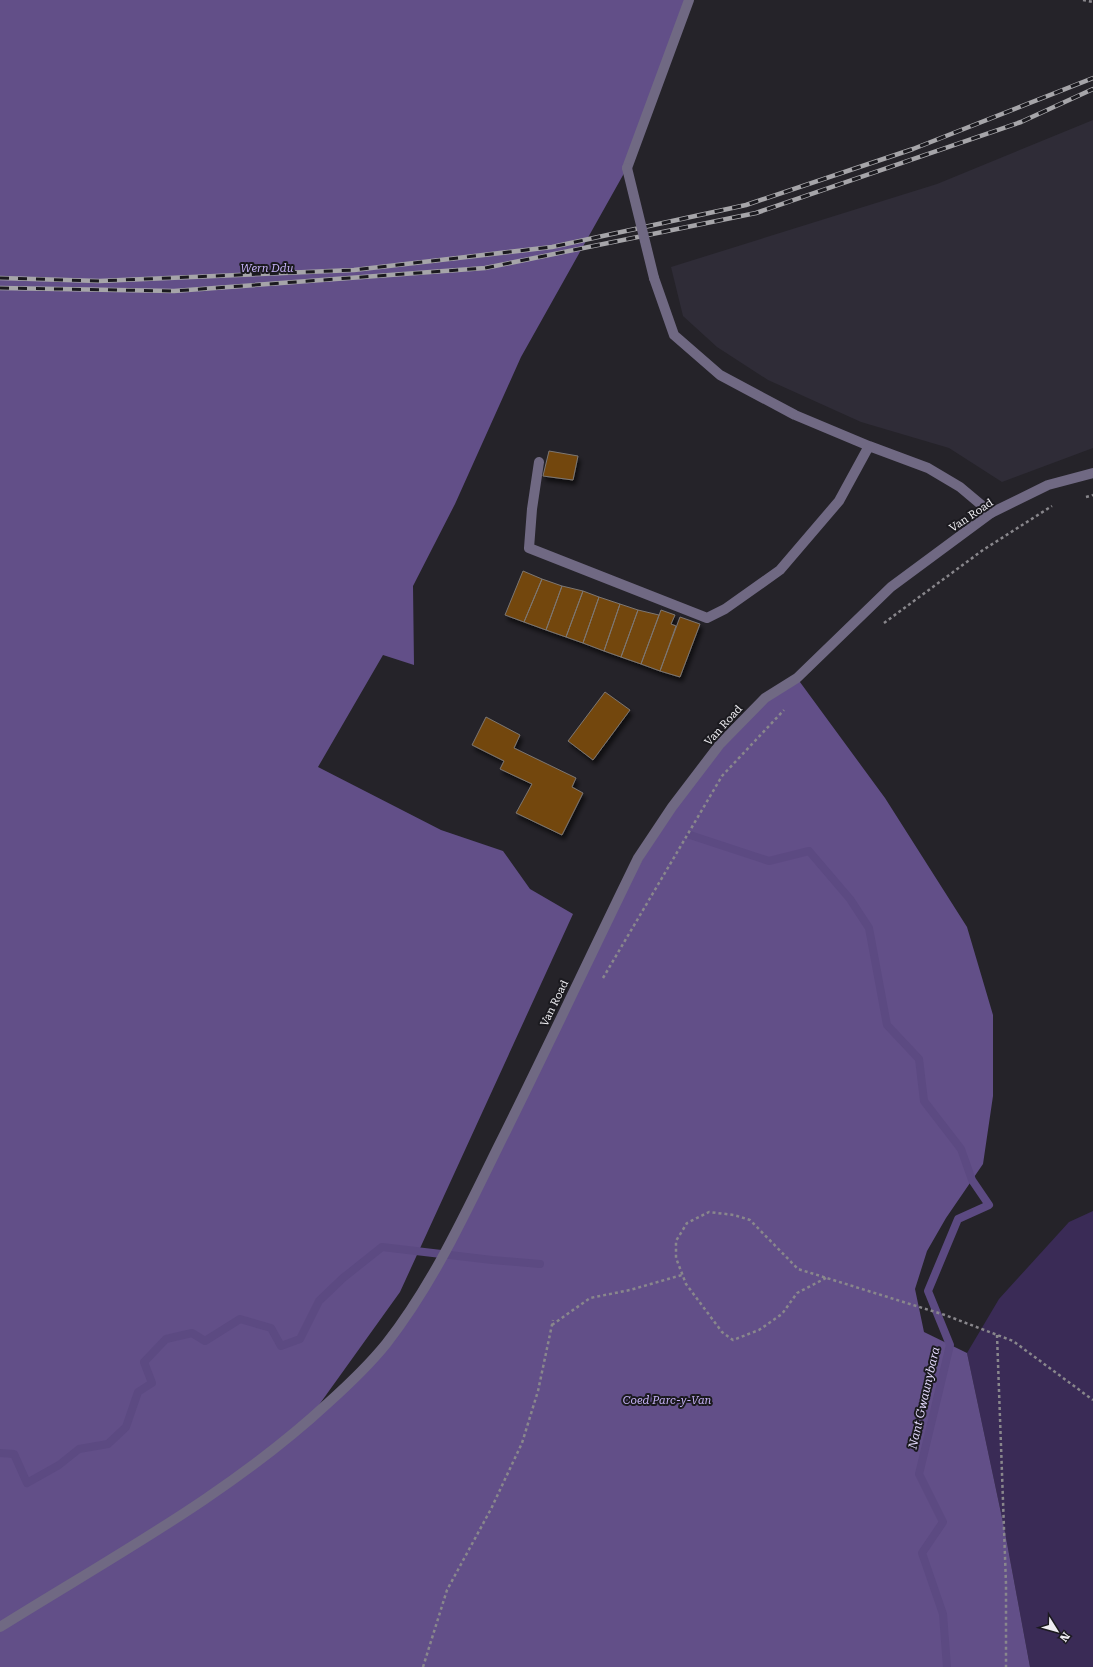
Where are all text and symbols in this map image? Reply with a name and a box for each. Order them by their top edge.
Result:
park label: Wern Ddu [241,262,294,275]
street label: Van Road [947,496,996,535]
street label: Van Road [702,702,745,748]
street label: Van Road [538,978,571,1028]
water label: Nant Gwaunybara [905,1346,943,1451]
park label: Coed Parc-y-Van [623,1394,712,1407]
north arrow [1037,1611,1077,1651]
text: N [1057,1629,1072,1644]

